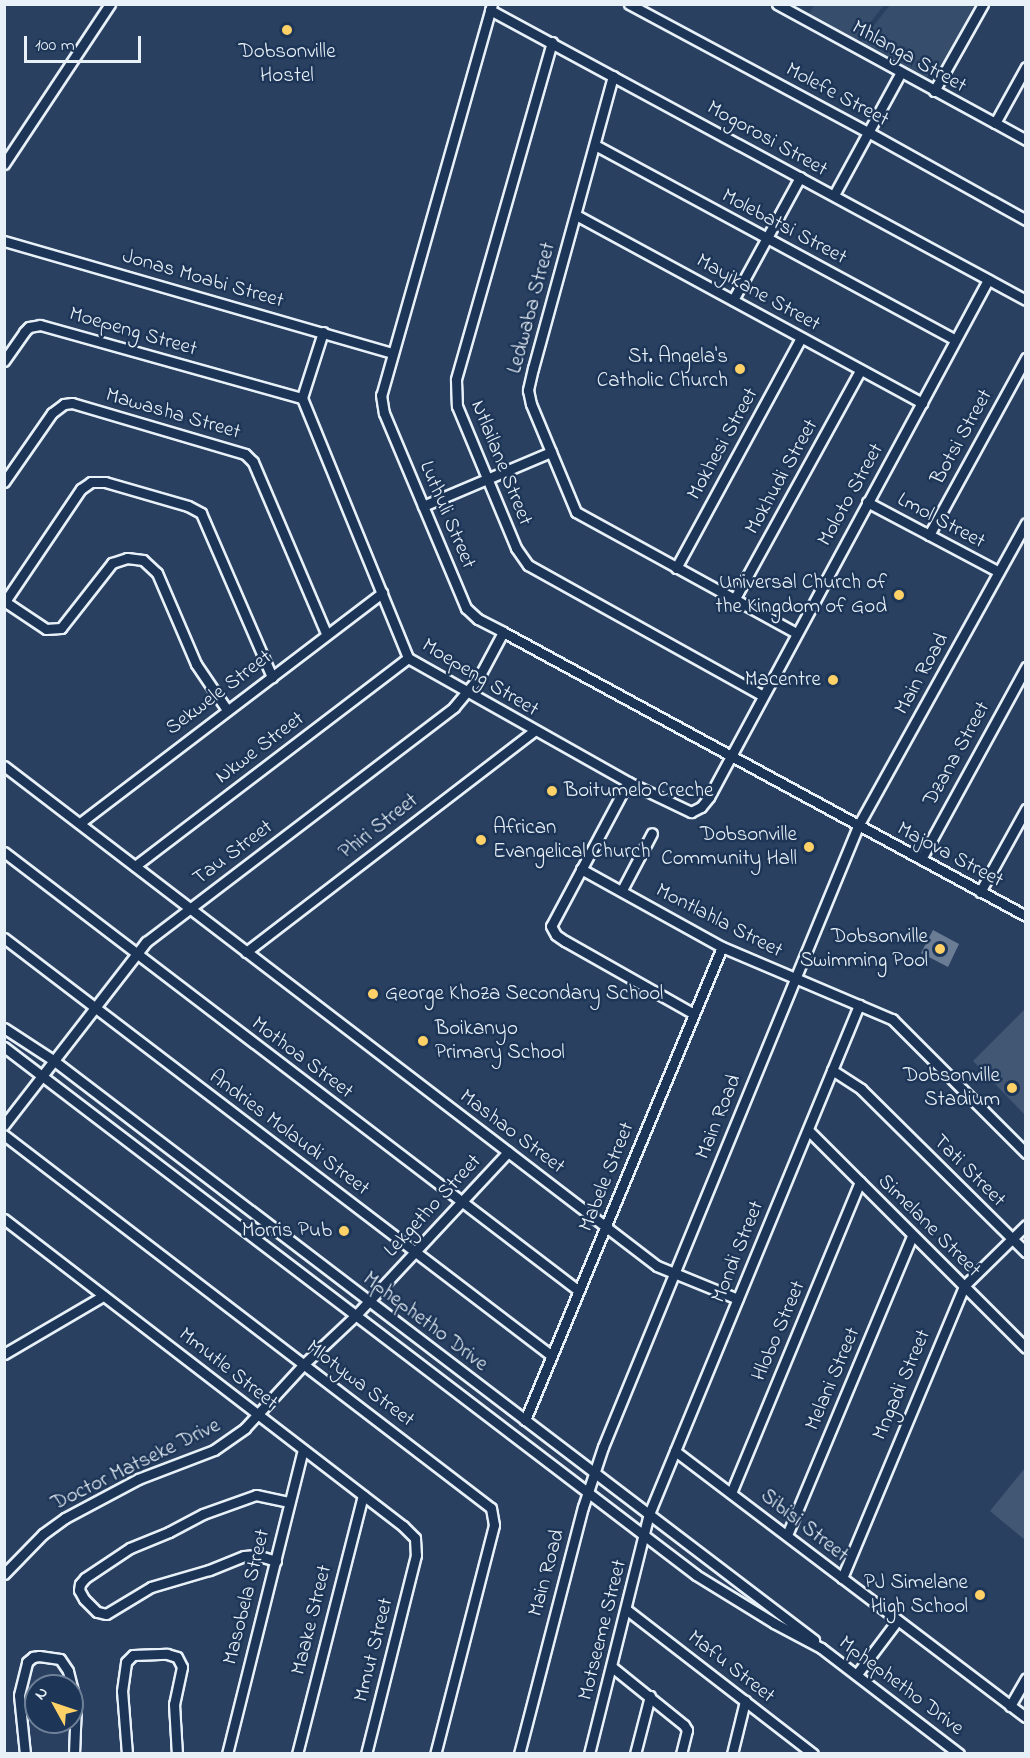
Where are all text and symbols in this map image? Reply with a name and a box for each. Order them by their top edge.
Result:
street label: Mhlanga Street [847,15,971,99]
marker: Dobsonville Hostel [280,23,294,37]
scale bar [27,24,144,62]
text: 100 m [35,33,75,59]
place label: Dobsonville Hostel [238,39,336,89]
street label: Molefe Street [781,57,893,133]
street label: Mogorosi Street [702,95,832,183]
street label: Molebatsi Street [717,183,851,271]
street label: Ledwaba Street [502,240,562,376]
street label: Jonas Moabi Street [119,244,287,314]
street label: Mayikane Street [692,249,824,337]
street label: Moepeng Street [66,302,200,362]
place label: St. Angela's Catholic Church [597,344,728,394]
marker: St. Angela's Catholic Church [733,362,747,376]
street label: Mawasha Street [103,383,243,445]
street label: Mokhesi Street [682,384,764,504]
street label: Botsi Street [926,385,998,489]
street label: Ntlailane Street [464,397,538,529]
street label: Mokhudi Street [740,415,824,539]
street label: Moloto Street [812,439,890,551]
street label: Luthuli Street [413,458,481,572]
street label: Lmol Street [893,487,989,555]
place label: Universal Church of the Kingdom of God [715,570,887,620]
marker: Universal Church of the Kingdom of God [892,588,906,602]
street label: Main Road [889,629,955,719]
street label: Moepeng Street [417,633,543,723]
street label: Sekwele Street [161,645,277,741]
place label: Macentre [745,667,821,693]
marker: Macentre [826,673,840,687]
street label: Dzana Street [918,697,996,811]
street label: Nkwe Street [211,706,309,790]
place label: Boitumelo Creche [564,778,713,804]
marker: Boitumelo Creche [545,784,559,798]
street label: Phiri Street [335,788,423,866]
street label: Tau Street [188,815,278,891]
place label: African Evangelical Church [493,815,650,865]
street label: Majova Street [893,816,1007,894]
place label: Dobsonville Community Hall [661,822,797,872]
marker: African Evangelical Church [474,833,488,847]
marker: Dobsonville Community Hall [802,840,816,854]
street label: Montlahla Street [651,878,787,964]
place label: Dobsonville Swimming Pool [800,924,928,974]
marker: Dobsonville Swimming Pool [933,942,947,956]
place label: George Khoza Secondary School [385,981,663,1007]
marker: George Khoza Secondary School [366,987,380,1001]
street label: Mothoa Street [246,1011,358,1105]
place label: Boikanyo Primary School [435,1016,565,1066]
marker: Boikanyo Primary School [416,1034,430,1048]
place label: Dobsonville Stadium [903,1063,1000,1113]
street label: Andries Molaudi Street [204,1064,374,1202]
street label: Main Road [691,1071,747,1163]
marker: Dobsonville Stadium [1005,1081,1019,1095]
street label: Mashao Street [454,1084,570,1180]
street label: Mabele Street [574,1119,640,1235]
street label: Tati Street [927,1129,1011,1213]
street label: Lekgetho Street [379,1149,487,1263]
street label: Simelane Street [872,1169,986,1283]
street label: Mondi Street [706,1197,770,1307]
place label: Morris Pub [242,1218,332,1244]
marker: Morris Pub [337,1224,351,1238]
street label: Mphephetho Drive [357,1267,493,1377]
street label: Hlobo Street [747,1277,811,1385]
street label: Mmutle Street [173,1322,283,1416]
street label: Melani Street [800,1324,866,1434]
street label: Mngadi Street [867,1326,937,1444]
street label: Mlotywa Street [301,1335,419,1433]
street label: Doctor Matseke Drive [48,1413,224,1517]
street label: Sibisi Street [755,1484,853,1568]
street label: Masobela Street [218,1527,276,1667]
street label: Main Road [523,1527,571,1619]
street label: Motseeme Street [573,1557,633,1703]
street label: Maake Street [286,1563,338,1677]
place label: PJ Simelane High School [864,1570,968,1620]
marker: PJ Simelane High School [973,1588,987,1602]
street label: Mmut Street [349,1595,399,1705]
street label: Mafu Street [682,1625,780,1709]
street label: Mphephetho Drive [833,1631,969,1741]
north arrow [24,1674,84,1734]
text: N [29,1682,54,1706]

